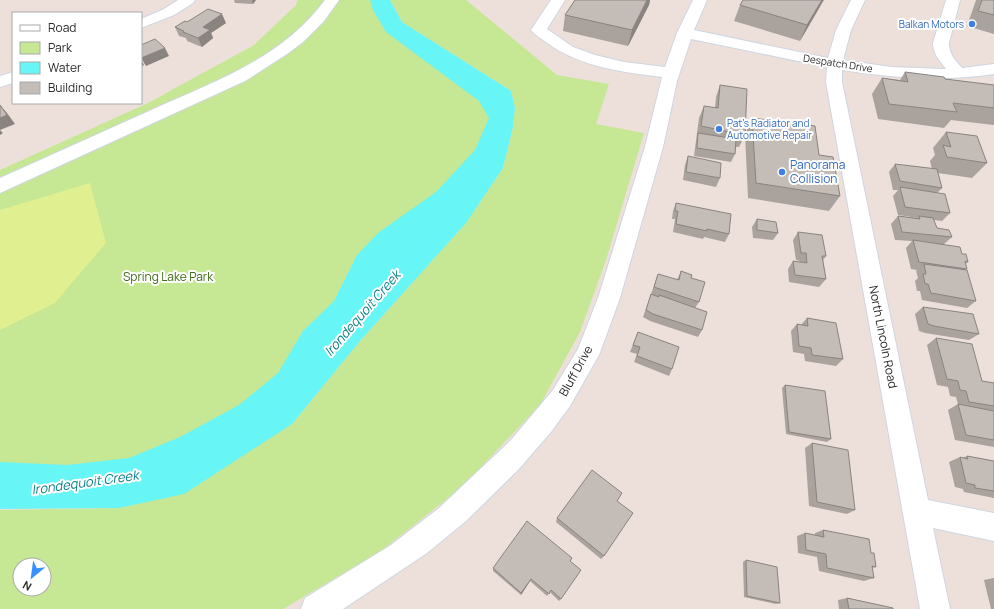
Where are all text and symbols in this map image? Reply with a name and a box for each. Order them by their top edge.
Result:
legend [12,12,142,104]
place label: Balkan Motors [899,17,964,31]
text: Road [48,19,76,36]
marker: Balkan Motors [967,19,977,29]
text: Park [48,39,73,56]
street label: Despatch Drive [802,51,874,75]
text: Water [48,59,82,76]
text: Building [48,79,92,96]
place label: Pat's Radiator and Automotive Repair [727,116,812,142]
marker: Pat's Radiator and Automotive Repair [714,124,724,134]
place label: Panorama Collision [790,156,845,187]
marker: Panorama Collision [777,167,787,177]
water label: Irondequoit Creek [320,265,406,360]
park label: Spring Lake Park [123,268,214,285]
street label: North Lincoln Road [865,284,902,390]
street label: Bluff Drive [555,342,596,399]
water label: Irondequoit Creek [30,465,142,498]
north arrow [12,557,52,597]
text: N [20,578,34,595]

